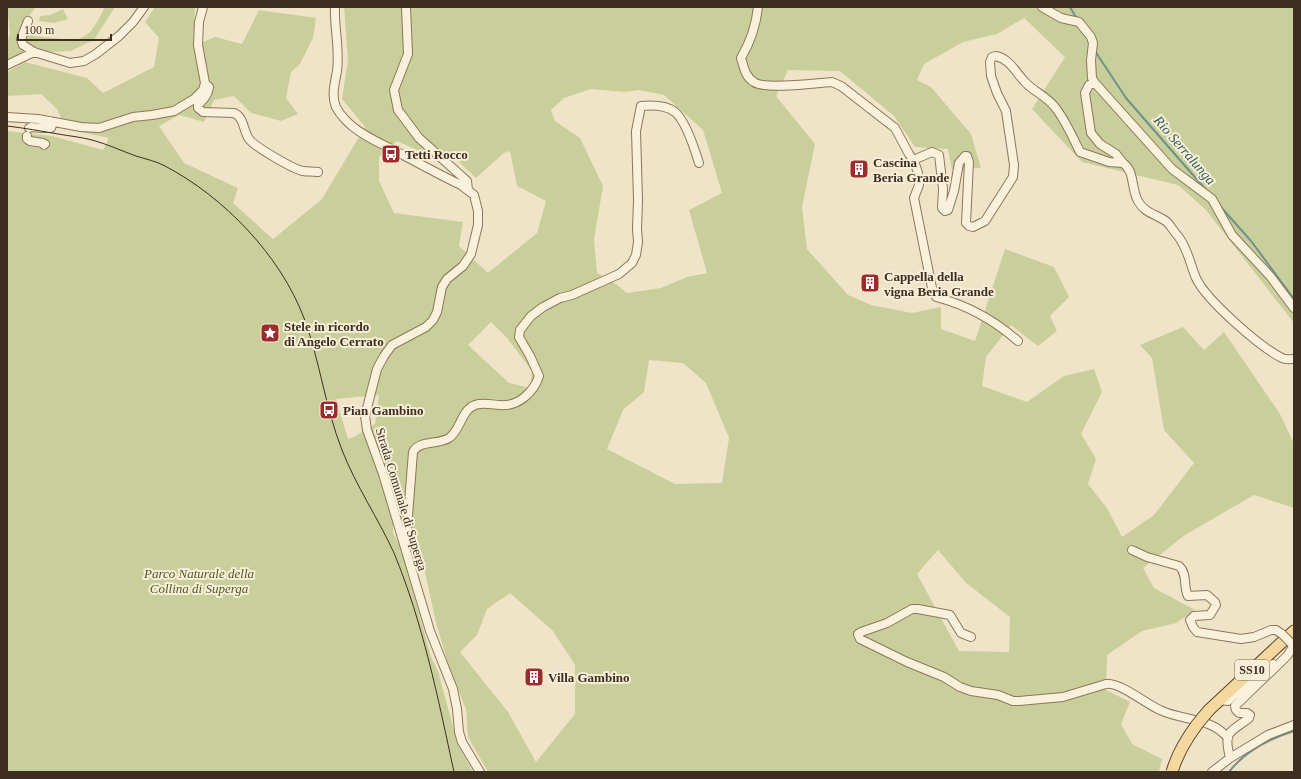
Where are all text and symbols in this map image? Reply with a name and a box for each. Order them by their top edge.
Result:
scale bar [18,16,111,42]
text: 100 m [24,23,55,37]
water label: Rio Serralunga [1150,112,1218,188]
bus stop icon: Tetti Rocco [380,143,402,165]
place label: Tetti Rocco [405,147,468,162]
place label: Cascina Beria Grande [873,155,949,185]
building icon: Cascina Beria Grande [848,158,870,180]
place label: Cappella della vigna Beria Grande [884,269,994,299]
building icon: Cappella della vigna Beria Grande [859,272,881,294]
place label: Stele in ricordo di Angelo Cerrato [284,319,384,349]
place icon: Stele in ricordo di Angelo Cerrato [259,322,281,344]
bus stop icon: Pian Gambino [318,399,340,421]
place label: Pian Gambino [343,403,424,418]
street label: Strada Comunale di Superga [373,426,431,573]
park label: Parco Naturale della Collina di Superga [143,566,254,596]
road number: SS10 [1235,660,1269,680]
building icon: Villa Gambino [523,666,545,688]
place label: Villa Gambino [548,670,630,685]

